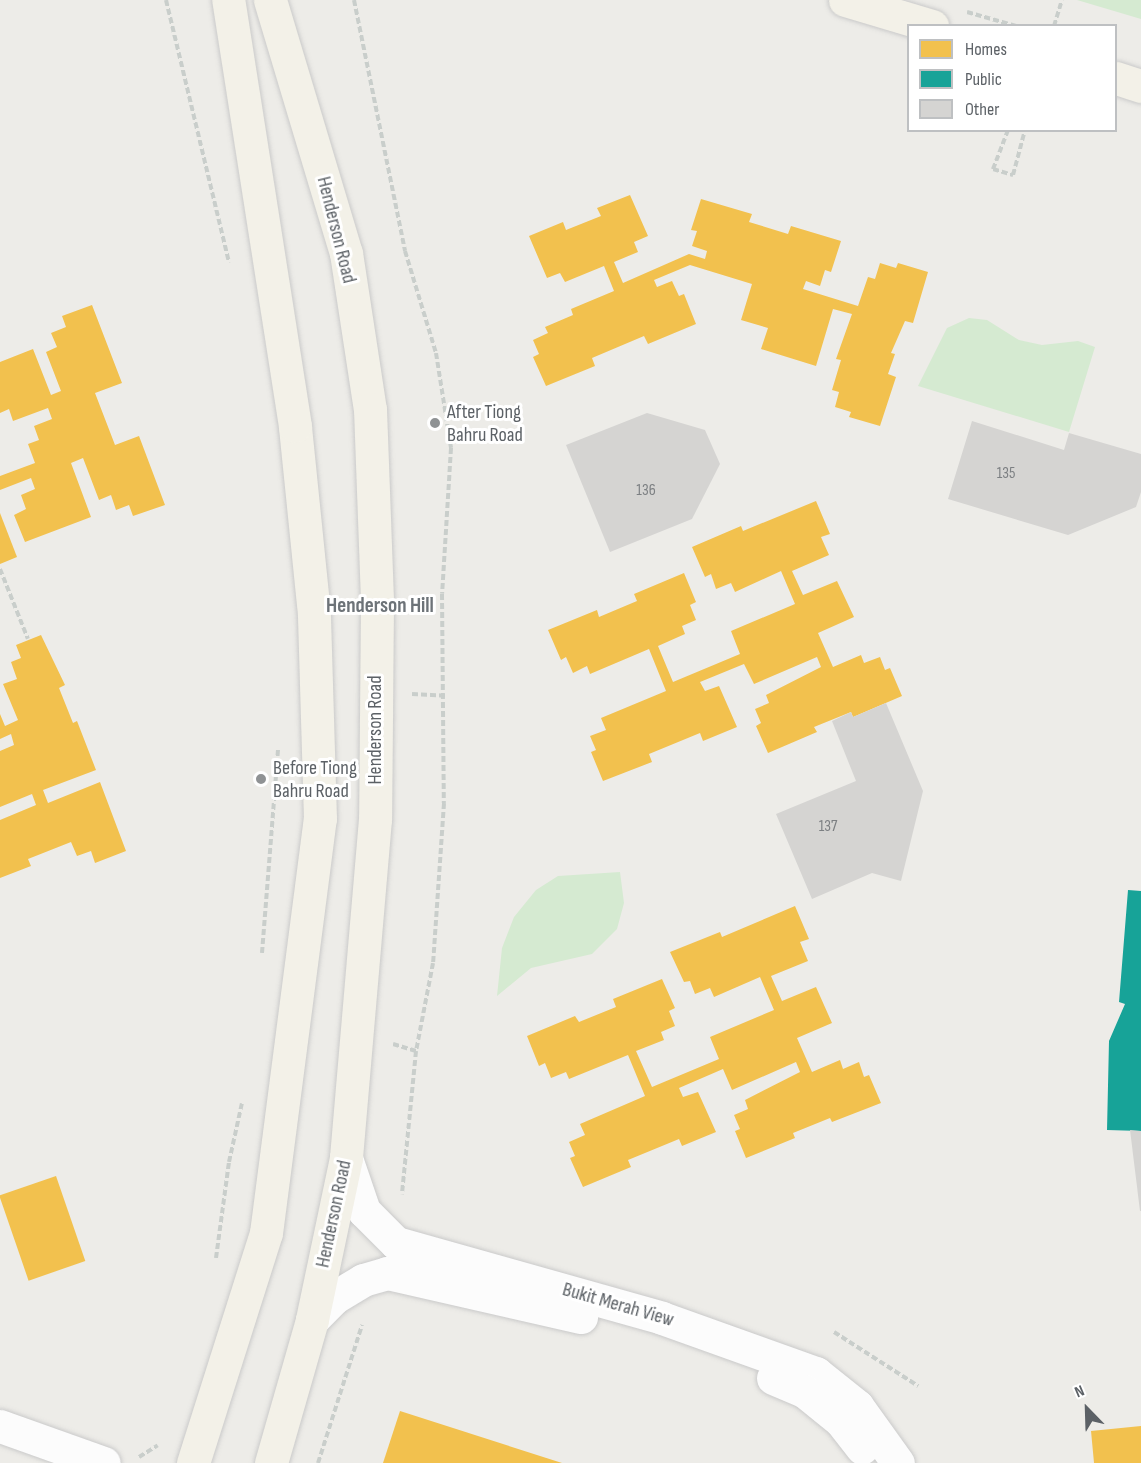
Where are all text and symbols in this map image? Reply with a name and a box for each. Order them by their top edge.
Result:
legend [907,24,1117,132]
text: Homes [965,39,1007,60]
text: Public [965,69,1002,90]
text: Other [965,99,999,120]
street label: Henderson Road [311,174,361,286]
place label: After Tiong Bahru Road [447,400,523,447]
marker: After Tiong Bahru Road [428,416,442,430]
house number: 135 [997,464,1015,484]
house number: 136 [636,481,656,501]
district label: Henderson Hill [326,593,434,619]
street label: Henderson Road [363,675,387,785]
place label: Before Tiong Bahru Road [273,756,357,803]
marker: Before Tiong Bahru Road [254,772,268,786]
house number: 137 [819,817,837,837]
street label: Henderson Road [311,1158,357,1270]
street label: Bukit Merah View [560,1278,676,1332]
north arrow [1057,1379,1117,1439]
text: N [1072,1382,1087,1402]

